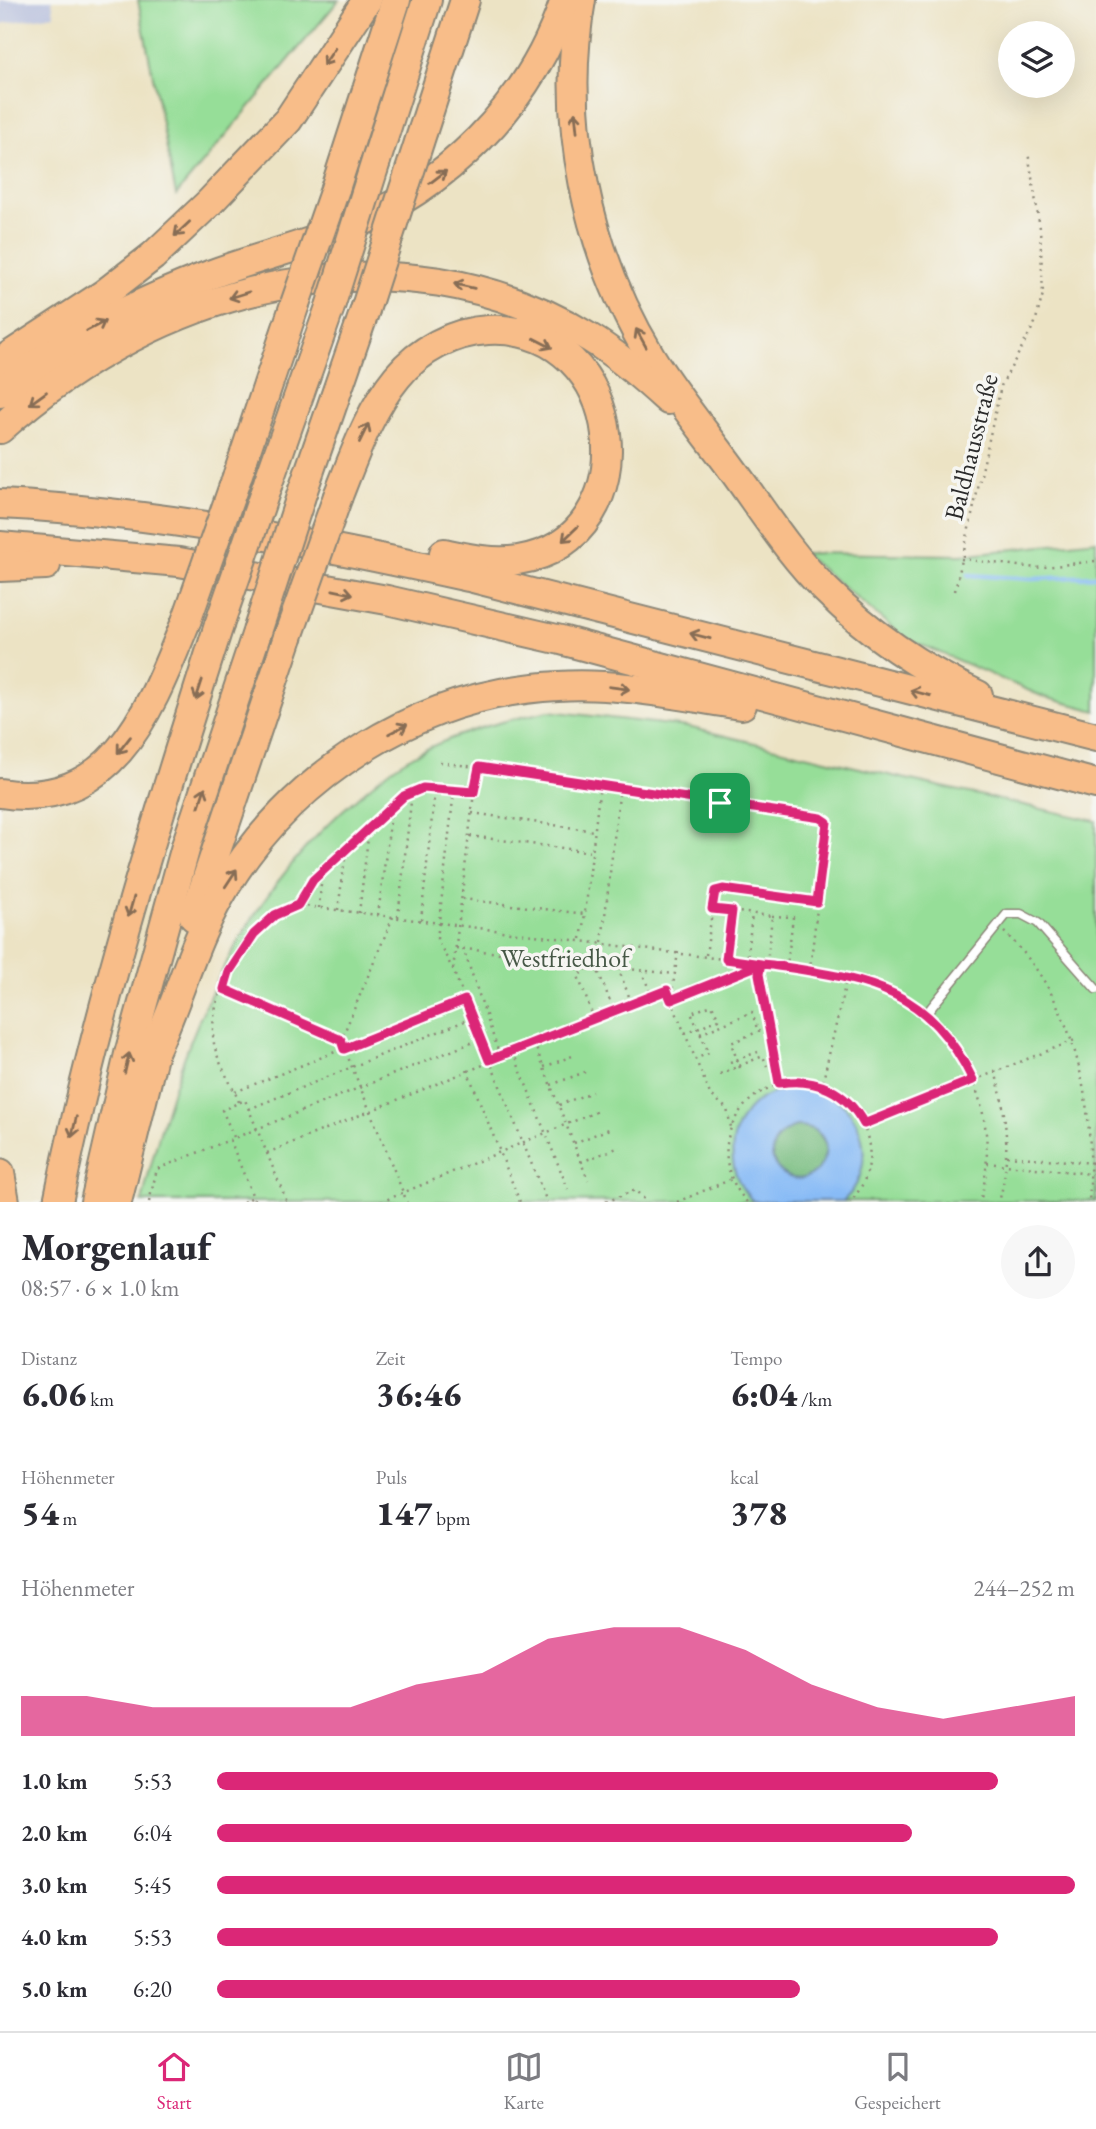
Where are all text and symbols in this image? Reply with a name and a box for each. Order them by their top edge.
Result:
map controls [998,21,1075,98]
button: layers [998,21,1075,98]
one-way arrow [322,47,336,66]
one-way arrow [569,111,582,134]
one-way arrow [428,169,447,184]
one-way arrow [174,221,191,238]
one-way arrow [453,279,476,293]
one-way arrow [228,289,250,302]
one-way arrow [86,319,106,333]
one-way arrow [634,328,647,349]
one-way arrow [532,336,553,350]
street label: Baldhausstraße [936,370,1006,524]
one-way arrow [29,391,48,405]
one-way arrow [358,423,372,444]
one-way arrow [562,525,579,542]
one-way arrow [331,585,354,599]
one-way arrow [690,629,712,642]
one-way arrow [191,679,204,701]
one-way arrow [607,681,630,694]
one-way arrow [910,686,932,699]
one-way arrow [387,721,408,735]
one-way arrow [116,736,131,754]
pin [690,773,750,833]
icon: arrive [701,784,739,822]
one-way arrow [197,787,209,809]
one-way arrow [224,869,239,888]
one-way arrow [124,896,137,918]
park label: Westfriedhof [501,941,632,975]
one-way arrow [120,1052,134,1075]
one-way arrow [67,1116,80,1138]
text: Morgenlauf [21,1222,211,1271]
button: share [1001,1225,1075,1299]
text: 08:57 · 6 × 1.0 km [21,1273,179,1303]
text: Distanz [21,1346,77,1371]
text: Zeit [376,1346,405,1371]
text: Tempo [730,1346,783,1371]
text: 6.06 [21,1371,87,1416]
text: 36:46 [376,1371,461,1416]
text: 6:04 [730,1371,797,1416]
text: km [87,1387,114,1412]
text: /km [797,1387,832,1412]
text: Höhenmeter [21,1465,115,1490]
text: Puls [376,1465,407,1490]
text: kcal [730,1465,759,1490]
text: 54 [21,1490,59,1535]
text: 147 [376,1490,432,1535]
text: 378 [730,1490,787,1535]
text: m [59,1506,77,1531]
text: bpm [432,1506,471,1531]
text: Höhenmeter [21,1573,134,1603]
text: 244–252 m [974,1573,1075,1603]
text: 1.0 km [21,1766,88,1796]
text: 5:53 [133,1766,172,1796]
text: 2.0 km [21,1818,88,1848]
text: 6:04 [133,1818,172,1848]
text: 3.0 km [21,1870,88,1900]
text: 5:45 [133,1870,172,1900]
text: 4.0 km [21,1922,88,1952]
text: 5:53 [133,1922,172,1952]
text: 5.0 km [21,1974,88,2004]
text: 6:20 [133,1974,172,2004]
tab: Start [155,2048,193,2115]
tab: Karte [504,2048,544,2115]
tab: Gespeichert [854,2048,941,2115]

